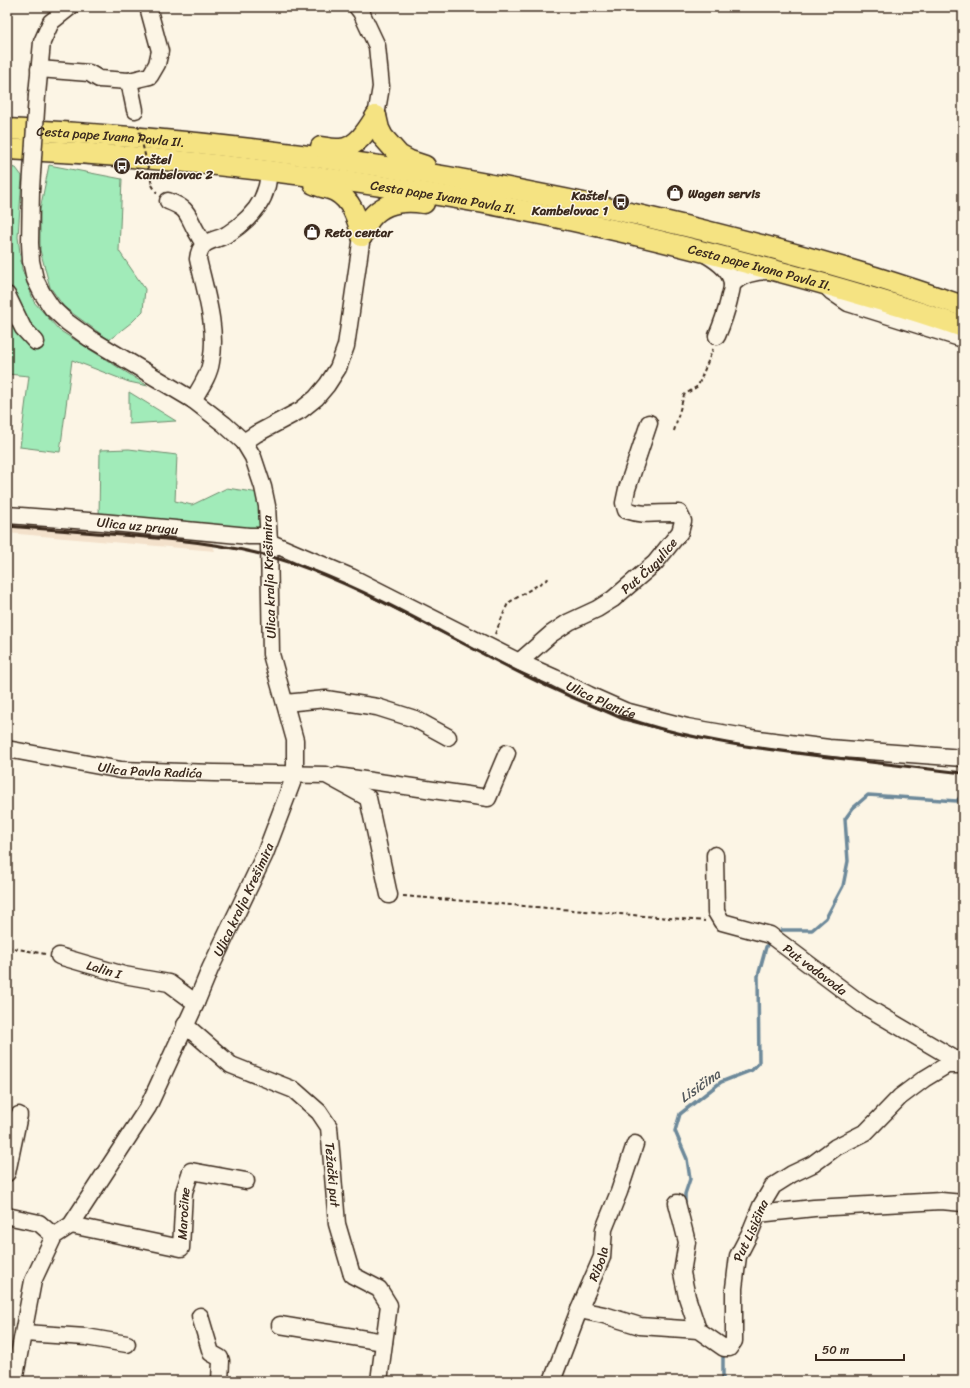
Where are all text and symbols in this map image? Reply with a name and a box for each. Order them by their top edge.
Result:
street label: Cesta pape Ivana Pavla II. [36,119,186,153]
place label: Kaštel Kambelovac 2 [134,148,214,186]
bus stop icon: Kaštel Kambelovac 2 [112,156,132,176]
street label: Cesta pape Ivana Pavla II. [369,173,520,221]
place label: Wagen servis [688,182,761,205]
shop icon: Wagen servis [665,183,685,203]
place label: Kaštel Kambelovac 1 [531,184,609,222]
bus stop icon: Kaštel Kambelovac 1 [611,192,631,212]
place label: Reto centar [324,221,394,244]
shop icon: Reto centar [302,222,322,242]
street label: Cesta pape Ivana Pavla II. [686,237,835,297]
street label: Ulica uz prugu [96,510,179,541]
street label: Ulica kralja Krešimira [255,514,283,639]
street label: Put Čugulice [615,532,683,600]
street label: Ulica Planiće [562,674,639,725]
street label: Ulica Pavla Radića [96,755,203,784]
street label: Ulica kralja Krešimira [206,839,280,960]
street label: Put vodovoda [778,937,853,1001]
street label: Lalin I [84,953,125,985]
water label: Lisičina [674,1062,727,1109]
street label: Težački put [319,1141,347,1209]
street label: Maročine [170,1183,197,1240]
street label: Put Lisičina [726,1194,774,1263]
street label: Ribola [581,1246,614,1285]
scale bar [816,1336,904,1362]
text: 50 m [822,1339,849,1361]

